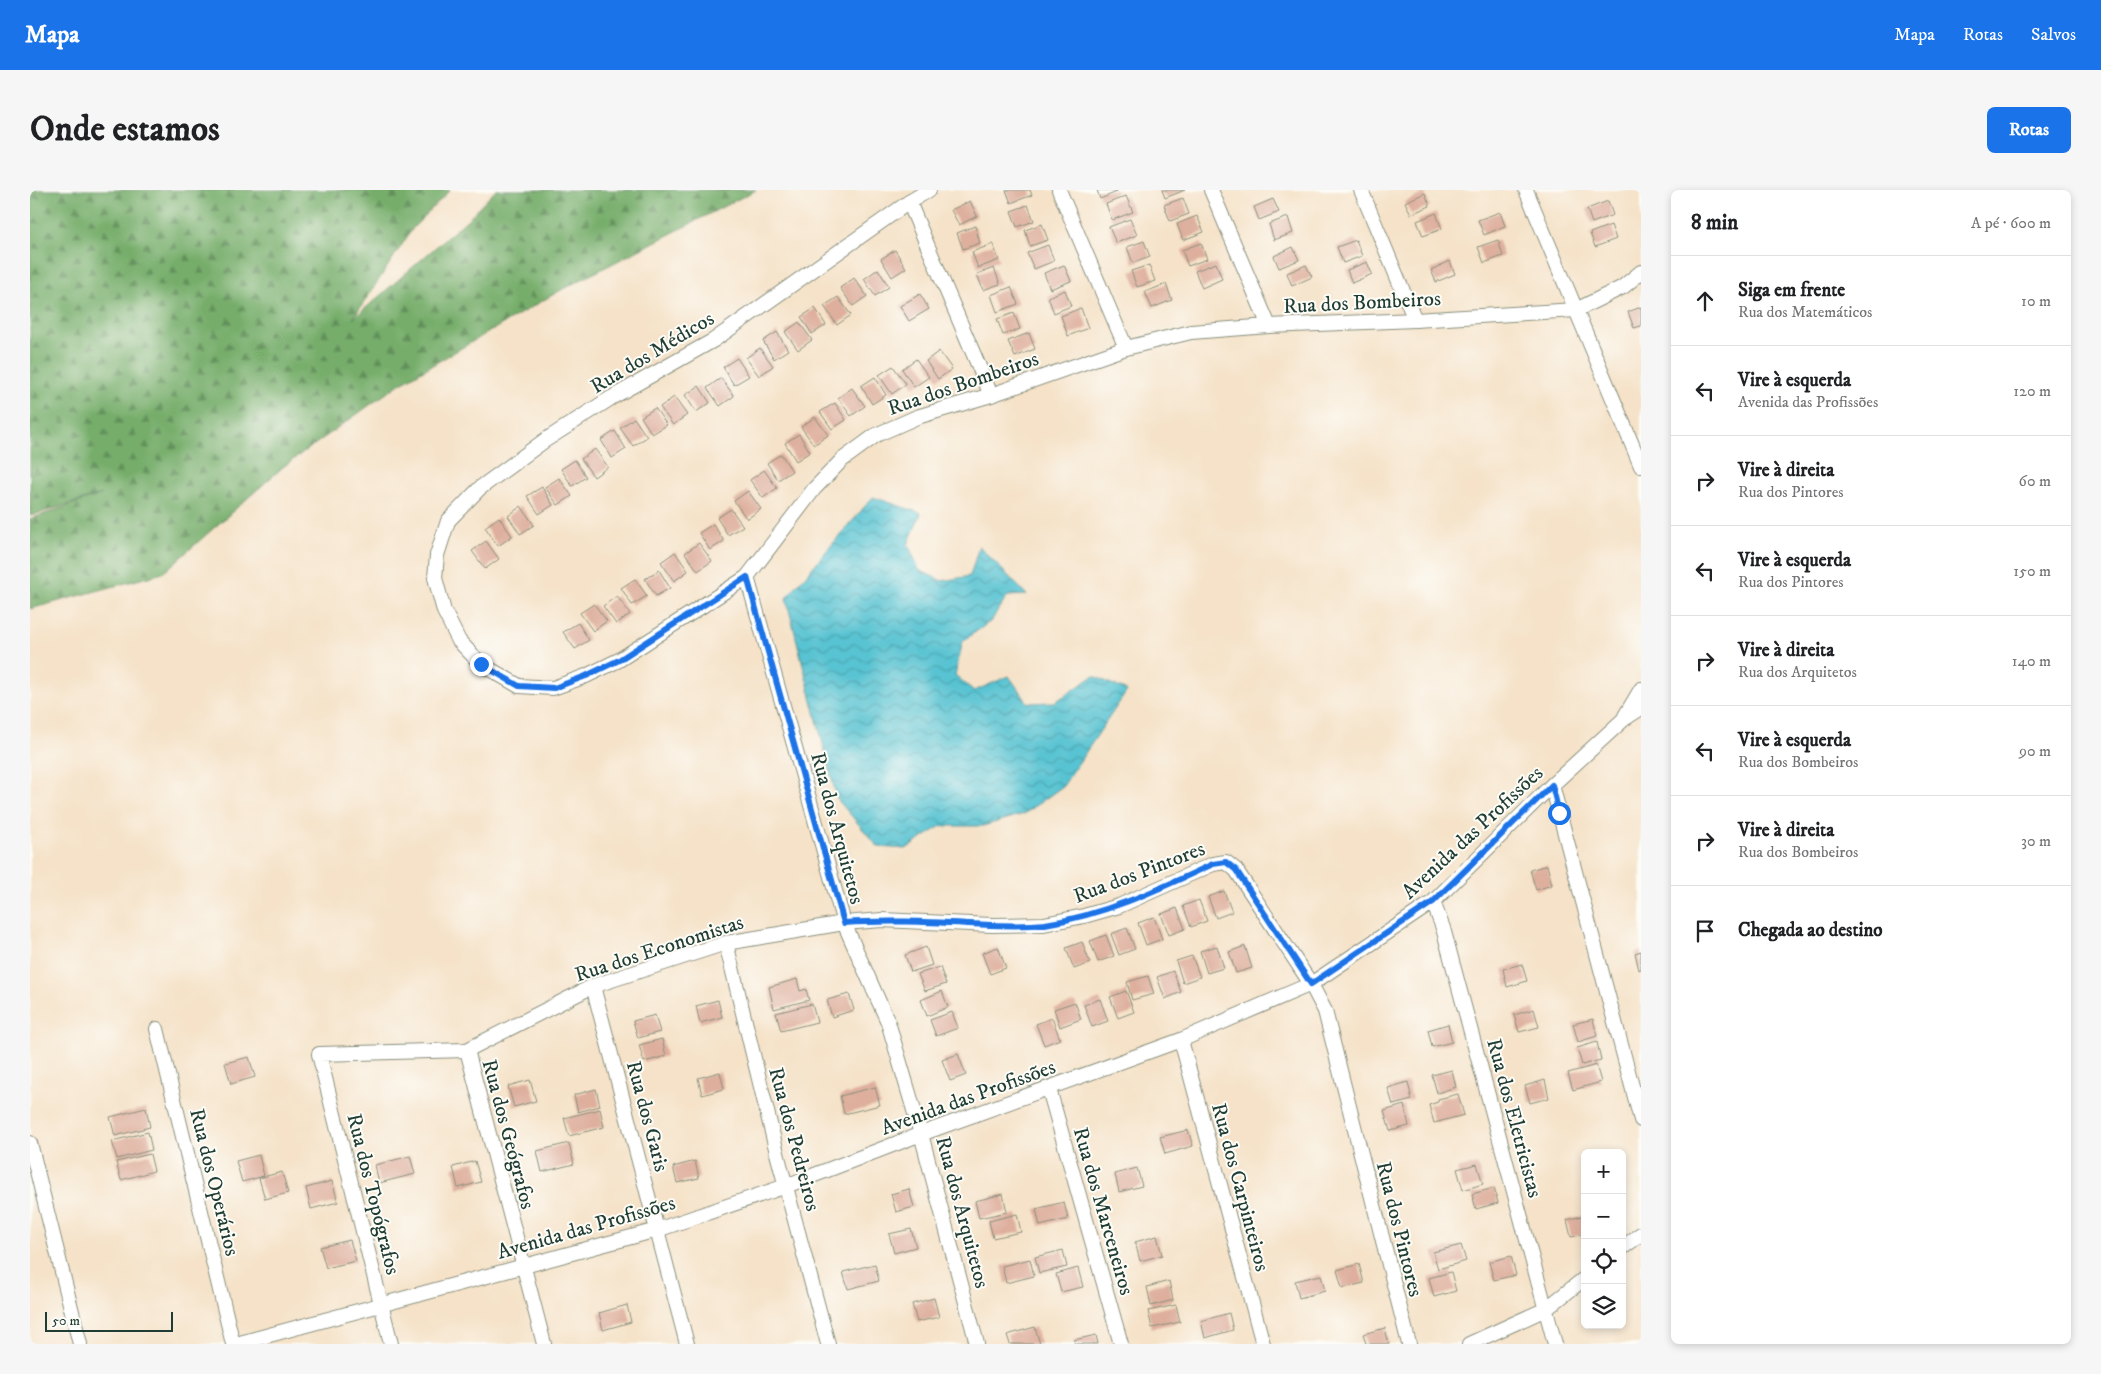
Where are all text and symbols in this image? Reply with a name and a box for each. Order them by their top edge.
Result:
text: Mapa [25,20,79,50]
text: Mapa [1894,24,1935,46]
text: Rotas [1963,24,2003,46]
text: Salvos [2031,24,2076,46]
button: Rotas [1987,107,2071,153]
text: Onde estamos [30,108,220,152]
text: 8 min [1691,210,1738,236]
text: A pé · 600 m [1971,213,2051,233]
text: Siga em frente [1738,279,1845,302]
street label: Rua dos Bombeiros [1283,286,1442,320]
icon: ahead [1691,287,1719,315]
text: 10 m [2021,291,2051,311]
text: Rua dos Matemáticos [1738,302,1872,322]
street label: Rua dos Médicos [586,306,719,400]
street label: Rua dos Bombeiros [884,346,1042,422]
text: Vire à esquerda [1738,369,1851,392]
icon: left [1691,377,1719,405]
text: 120 m [2013,381,2051,401]
text: Avenida das Profissões [1738,392,1878,412]
text: Vire à direita [1738,459,1834,482]
icon: right [1691,467,1719,495]
text: 60 m [2019,471,2051,491]
text: Rua dos Pintores [1738,482,1844,502]
text: Vire à esquerda [1738,549,1851,572]
icon: left [1691,557,1719,585]
text: 150 m [2013,561,2051,581]
text: Rua dos Pintores [1738,572,1844,592]
text: Vire à direita [1738,639,1834,662]
icon: right [1691,647,1719,675]
text: 140 m [2012,651,2051,671]
route end [470,653,493,676]
text: Rua dos Arquitetos [1738,662,1857,682]
text: Vire à esquerda [1738,729,1851,752]
icon: left [1691,737,1719,765]
text: 90 m [2019,741,2051,761]
street label: Rua dos Arquitetos [804,750,870,907]
text: Rua dos Bombeiros [1738,752,1858,772]
street label: Avenida das Profissões [1397,760,1549,905]
route start [1548,802,1571,825]
text: Vire à direita [1738,819,1834,842]
icon: right [1691,827,1719,855]
text: 30 m [2021,831,2051,851]
street label: Rua dos Pintores [1070,836,1209,910]
text: Rua dos Bombeiros [1738,842,1858,862]
street label: Rua dos Economistas [572,909,747,988]
icon: arrive [1691,917,1719,945]
text: Chegada ao destino [1738,919,1883,942]
street label: Rua dos Eletricistas [1480,1036,1548,1201]
street label: Avenida das Profissões [877,1054,1059,1142]
street label: Rua dos Geógrafos [476,1056,541,1212]
street label: Rua dos Garis [620,1058,674,1174]
street label: Rua dos Pedreiros [762,1065,826,1214]
street label: Rua dos Carpinteiros [1205,1100,1275,1274]
street label: Rua dos Operários [183,1106,245,1259]
street label: Rua dos Topógrafos [340,1111,406,1278]
street label: Rua dos Marceneiros [1067,1124,1139,1298]
street label: Rua dos Arquitetos [929,1134,995,1291]
map controls [1581,1149,1626,1329]
button: + [1581,1149,1626,1194]
street label: Rua dos Pintores [1370,1159,1428,1300]
street label: Avenida das Profissões [494,1190,678,1266]
button: − [1581,1194,1626,1239]
button: locate [1581,1239,1626,1284]
button: layers [1581,1284,1626,1329]
scale bar [45,1309,172,1332]
text: 50 m [52,1312,80,1330]

